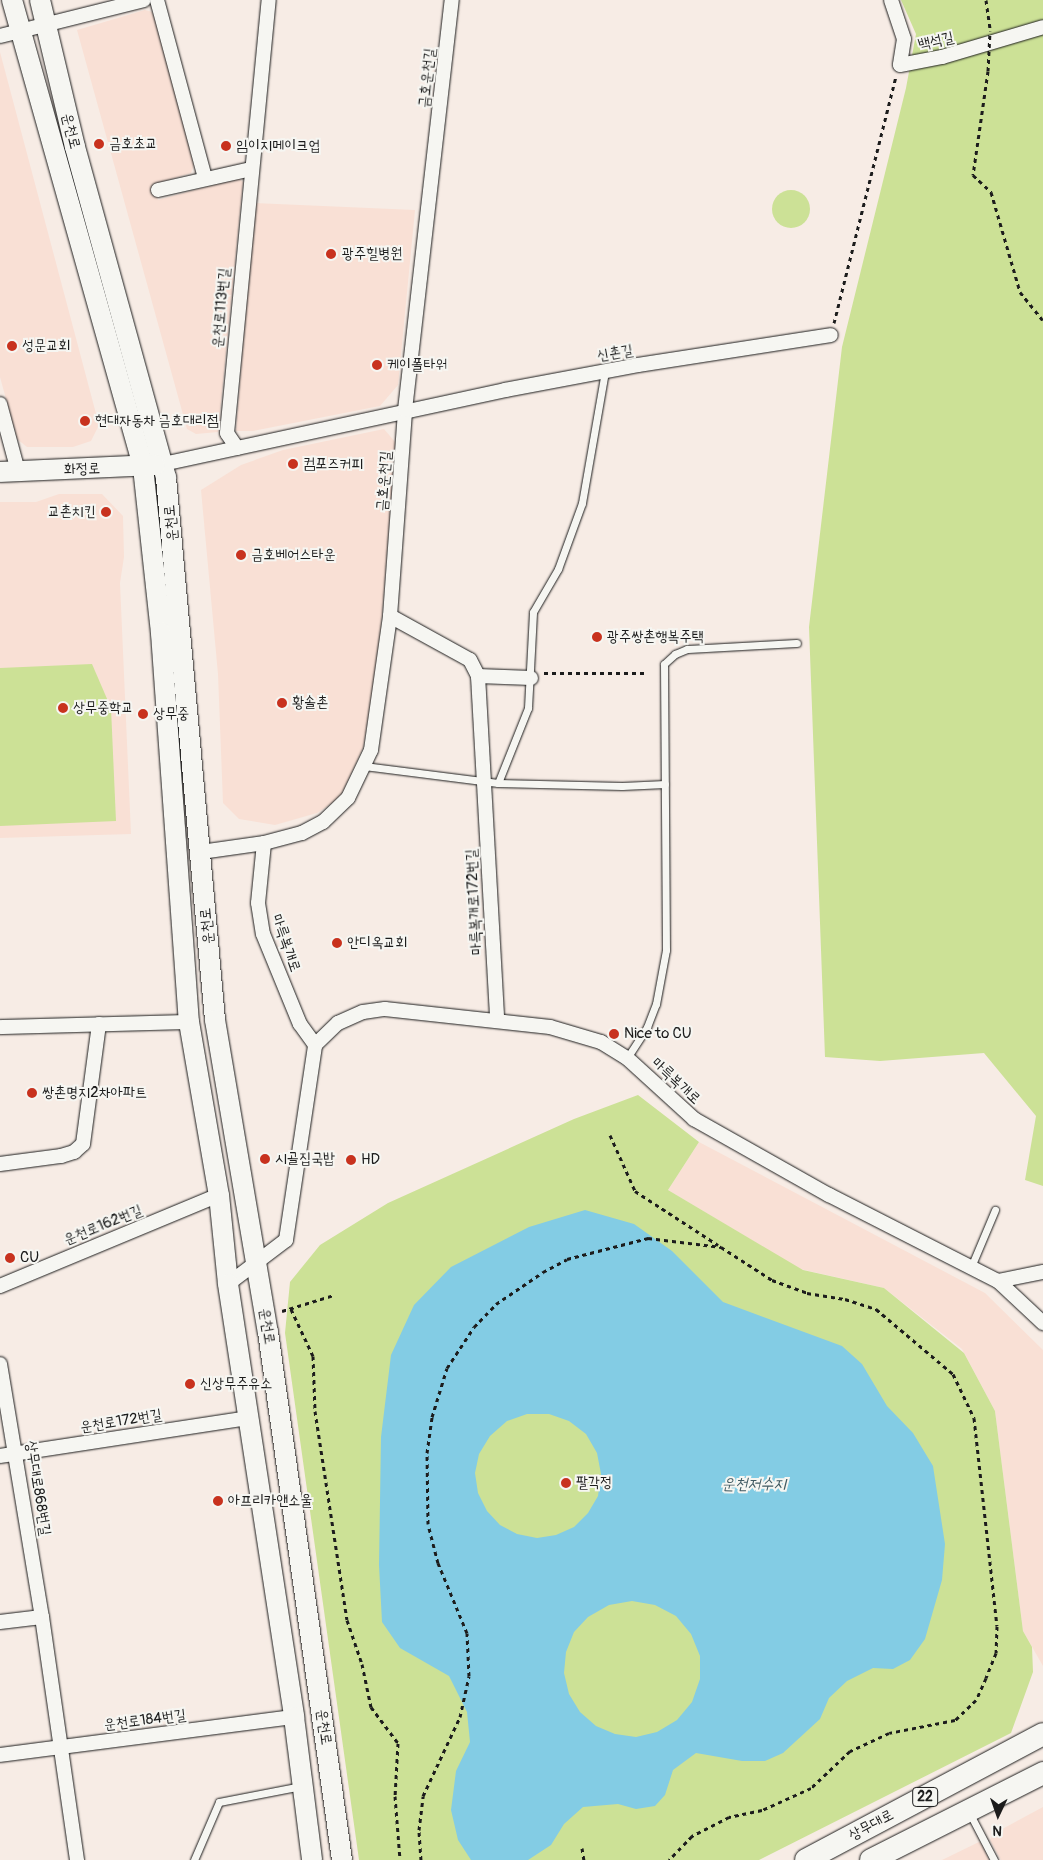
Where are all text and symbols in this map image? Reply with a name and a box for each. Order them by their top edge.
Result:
street label: 백석길 [916,28,956,54]
street label: 금호운천길 [415,47,439,109]
street label: 운천로 [58,111,84,151]
place label: 금호초교 [109,135,157,153]
place label: 임이지메이크업 [236,137,320,155]
marker: 금호초교 [93,138,105,150]
marker: 임이지메이크업 [220,140,232,152]
place label: 광주힐병원 [342,245,402,263]
marker: 광주힐병원 [324,247,338,261]
street label: 운천로113번길 [209,267,233,349]
place label: 성문교회 [22,337,70,355]
marker: 성문교회 [6,340,18,352]
street label: 신촌길 [596,341,634,365]
place label: 케이폴타워 [387,356,447,374]
marker: 케이폴타워 [371,359,383,371]
place label: 현대자동차 금호대리점 [95,412,219,430]
marker: 현대자동차 금호대리점 [79,415,91,427]
street label: 금호운천길 [373,450,395,512]
place label: 컴포즈커피 [303,455,363,473]
marker: 컴포즈커피 [287,458,299,470]
street label: 화정로 [64,459,100,479]
place label: 교촌치킨 [48,503,96,521]
street label: 운천로 [160,504,182,542]
marker: 교촌치킨 [100,506,112,518]
place label: 금호베어스타운 [251,546,335,564]
marker: 금호베어스타운 [235,549,247,561]
place label: 광주쌍촌행복주택 [607,628,704,646]
marker: 광주쌍촌행복주택 [591,631,603,643]
place label: 황솔촌 [292,694,328,712]
marker: 황솔촌 [276,697,288,709]
place label: 상무중학교 [73,699,133,717]
marker: 상무중학교 [57,702,69,714]
place label: 상무중 [153,705,189,723]
marker: 상무중 [137,708,149,720]
street label: 마륵복개로172번길 [462,848,486,956]
street label: 운천로 [196,907,218,945]
street label: 마륵복개로 [268,912,304,974]
place label: 안디옥교회 [347,934,407,952]
marker: 안디옥교회 [331,937,343,949]
place label: Nice to CU [624,1025,692,1043]
marker: Nice to CU [608,1028,620,1040]
street label: 마륵복개로 [648,1054,704,1108]
place label: 쌍촌명지2차아파트 [42,1084,147,1102]
marker: 쌍촌명지2차아파트 [26,1087,38,1099]
place label: 시골집국밥 [275,1150,335,1168]
place label: HD [361,1151,380,1169]
marker: 시골집국밥 [259,1153,271,1165]
marker: HD [345,1154,357,1166]
street label: 운천로162번길 [61,1201,145,1249]
place label: CU [20,1249,39,1267]
marker: CU [4,1252,16,1264]
street label: 운천로 [255,1307,279,1345]
place label: 신상무주유소 [200,1375,272,1393]
marker: 신상무주유소 [184,1378,196,1390]
street label: 운천로172번길 [79,1406,163,1436]
street label: 상무대로868번길 [22,1439,54,1537]
place label: 팔각정 [576,1474,612,1492]
water label: 운천저수지 [722,1474,786,1494]
marker: 팔각정 [560,1477,572,1489]
place label: 아프리카앤소울 [228,1492,312,1510]
marker: 아프리카앤소울 [212,1495,224,1507]
street label: 운천로184번길 [103,1706,187,1734]
street label: 운천로 [313,1708,335,1746]
road number: 22 [911,1785,939,1808]
north arrow [973,1790,1023,1840]
street label: 상무대로 [845,1806,897,1844]
text: N [992,1822,1002,1839]

